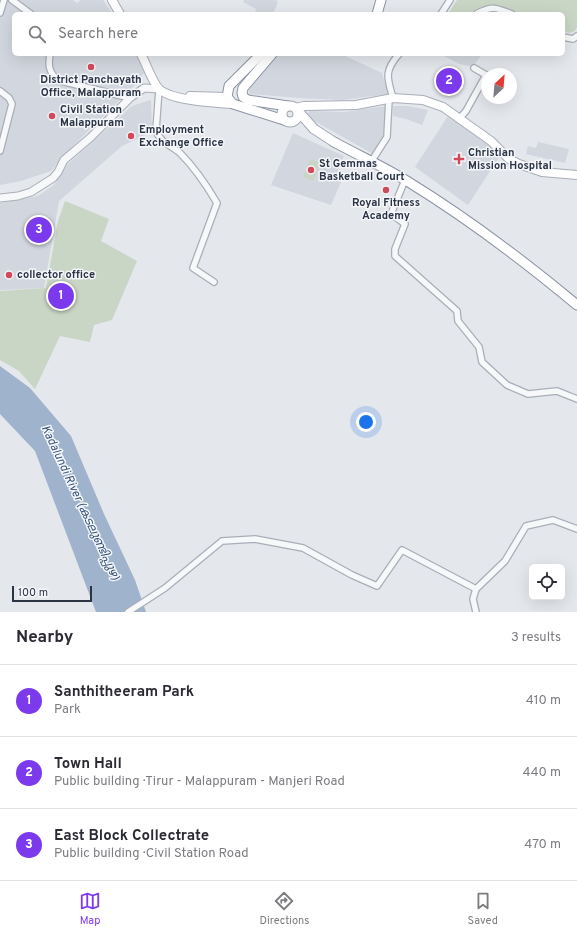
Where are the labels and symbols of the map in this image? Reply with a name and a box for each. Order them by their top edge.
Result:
marker: District Panchayath Office, Malappuram [86,62,96,72]
pin: 2 [436,66,462,96]
north arrow [481,68,517,104]
place label: District Panchayath Office, Malappuram [40,73,142,100]
place label: Civil Station Malappuram [60,103,124,130]
marker: Civil Station Malappuram [47,111,57,121]
place label: Employment Exchange Office [139,123,224,150]
marker: Employment Exchange Office [126,131,136,141]
place label: Christian Mission Hospital [468,146,552,173]
marker: Christian Mission Hospital [453,153,465,165]
place label: St Gemmas Basketball Court [319,157,405,184]
marker: St Gemmas Basketball Court [306,165,316,175]
marker: Royal Fitness Academy [381,185,391,195]
place label: Royal Fitness Academy [352,196,420,223]
pin: 3 [26,215,52,245]
place label: collector office [17,268,95,282]
marker: collector office [4,270,14,280]
pin: 1 [48,281,74,311]
your location [356,412,376,432]
water label: Kadalundi River (കടലുണ്ടിപ്പുഴ) [37,423,123,583]
scale bar [12,584,92,603]

